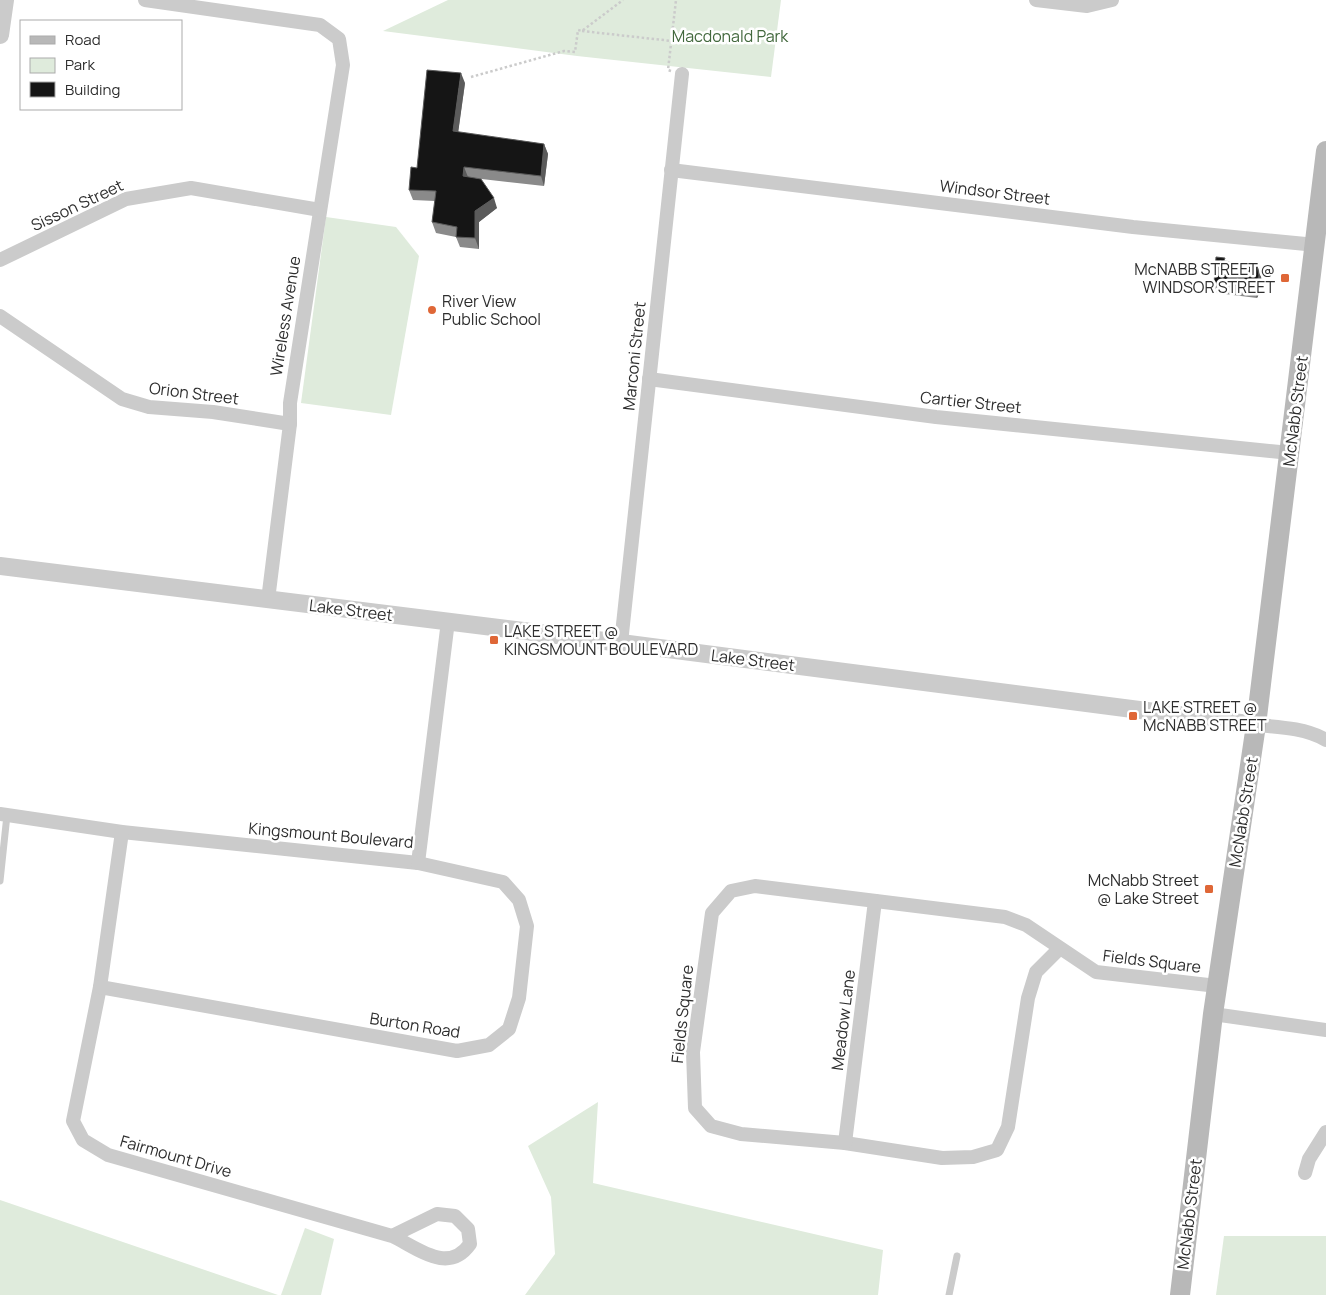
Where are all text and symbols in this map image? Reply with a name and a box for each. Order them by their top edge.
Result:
legend [20,20,182,110]
park label: Macdonald Park [672,25,789,47]
text: Road [65,29,101,50]
text: Park [65,54,95,75]
text: Building [65,79,120,100]
street label: Sisson Street [27,174,127,236]
street label: Windsor Street [939,174,1051,210]
street label: Wireless Avenue [265,254,305,378]
place label: McNABB STREET @ WINDSOR STREET [1134,258,1275,298]
marker: McNABB STREET @ WINDSOR STREET [1279,272,1291,284]
place label: River View Public School [442,290,541,330]
street label: Marconi Street [617,300,651,412]
marker: River View Public School [426,304,438,316]
street label: McNabb Street [1277,354,1313,468]
street label: Orion Street [148,377,240,409]
street label: Cartier Street [919,386,1023,418]
street label: Lake Street [308,594,394,626]
place label: LAKE STREET @ KINGSMOUNT BOULEVARD [504,620,698,660]
marker: LAKE STREET @ KINGSMOUNT BOULEVARD [488,634,500,646]
street label: Lake Street [710,644,796,676]
place label: LAKE STREET @ McNABB STREET [1143,696,1267,736]
marker: LAKE STREET @ McNABB STREET [1127,710,1139,722]
street label: McNabb Street [1223,755,1263,869]
street label: Kingsmount Boulevard [248,817,414,853]
place label: McNabb Street @ Lake Street [1088,869,1199,909]
marker: McNabb Street @ Lake Street [1203,883,1215,895]
street label: Fields Square [1102,944,1202,978]
street label: Fields Square [666,964,698,1064]
street label: Meadow Lane [826,968,860,1072]
street label: Burton Road [368,1007,462,1043]
street label: Fairmount Drive [118,1130,234,1182]
street label: McNabb Street [1171,1157,1207,1271]

